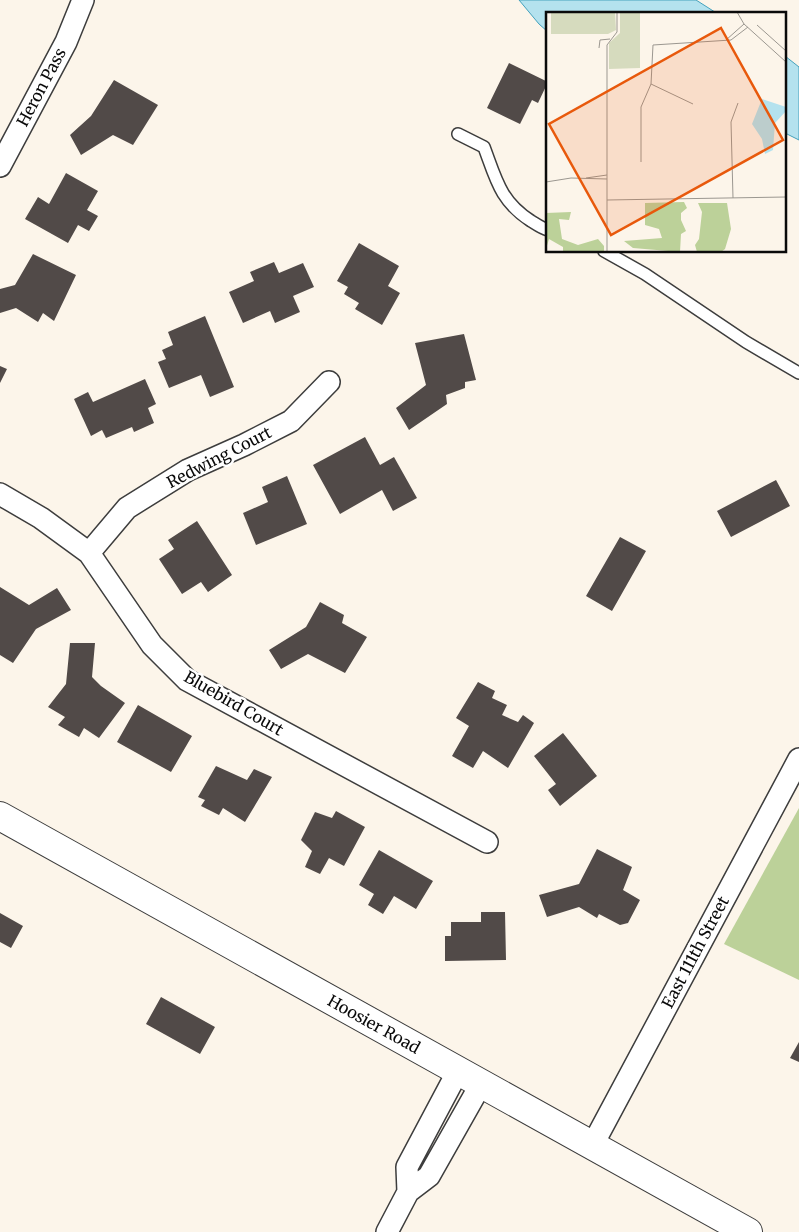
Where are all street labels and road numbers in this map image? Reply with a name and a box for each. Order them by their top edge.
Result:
street label: Heron Pass [12,44,70,130]
street label: Redwing Court [163,422,275,492]
street label: Bluebird Court [181,666,288,740]
street label: East 111th Street [657,892,733,1011]
street label: Hoosier Road [324,990,424,1058]

